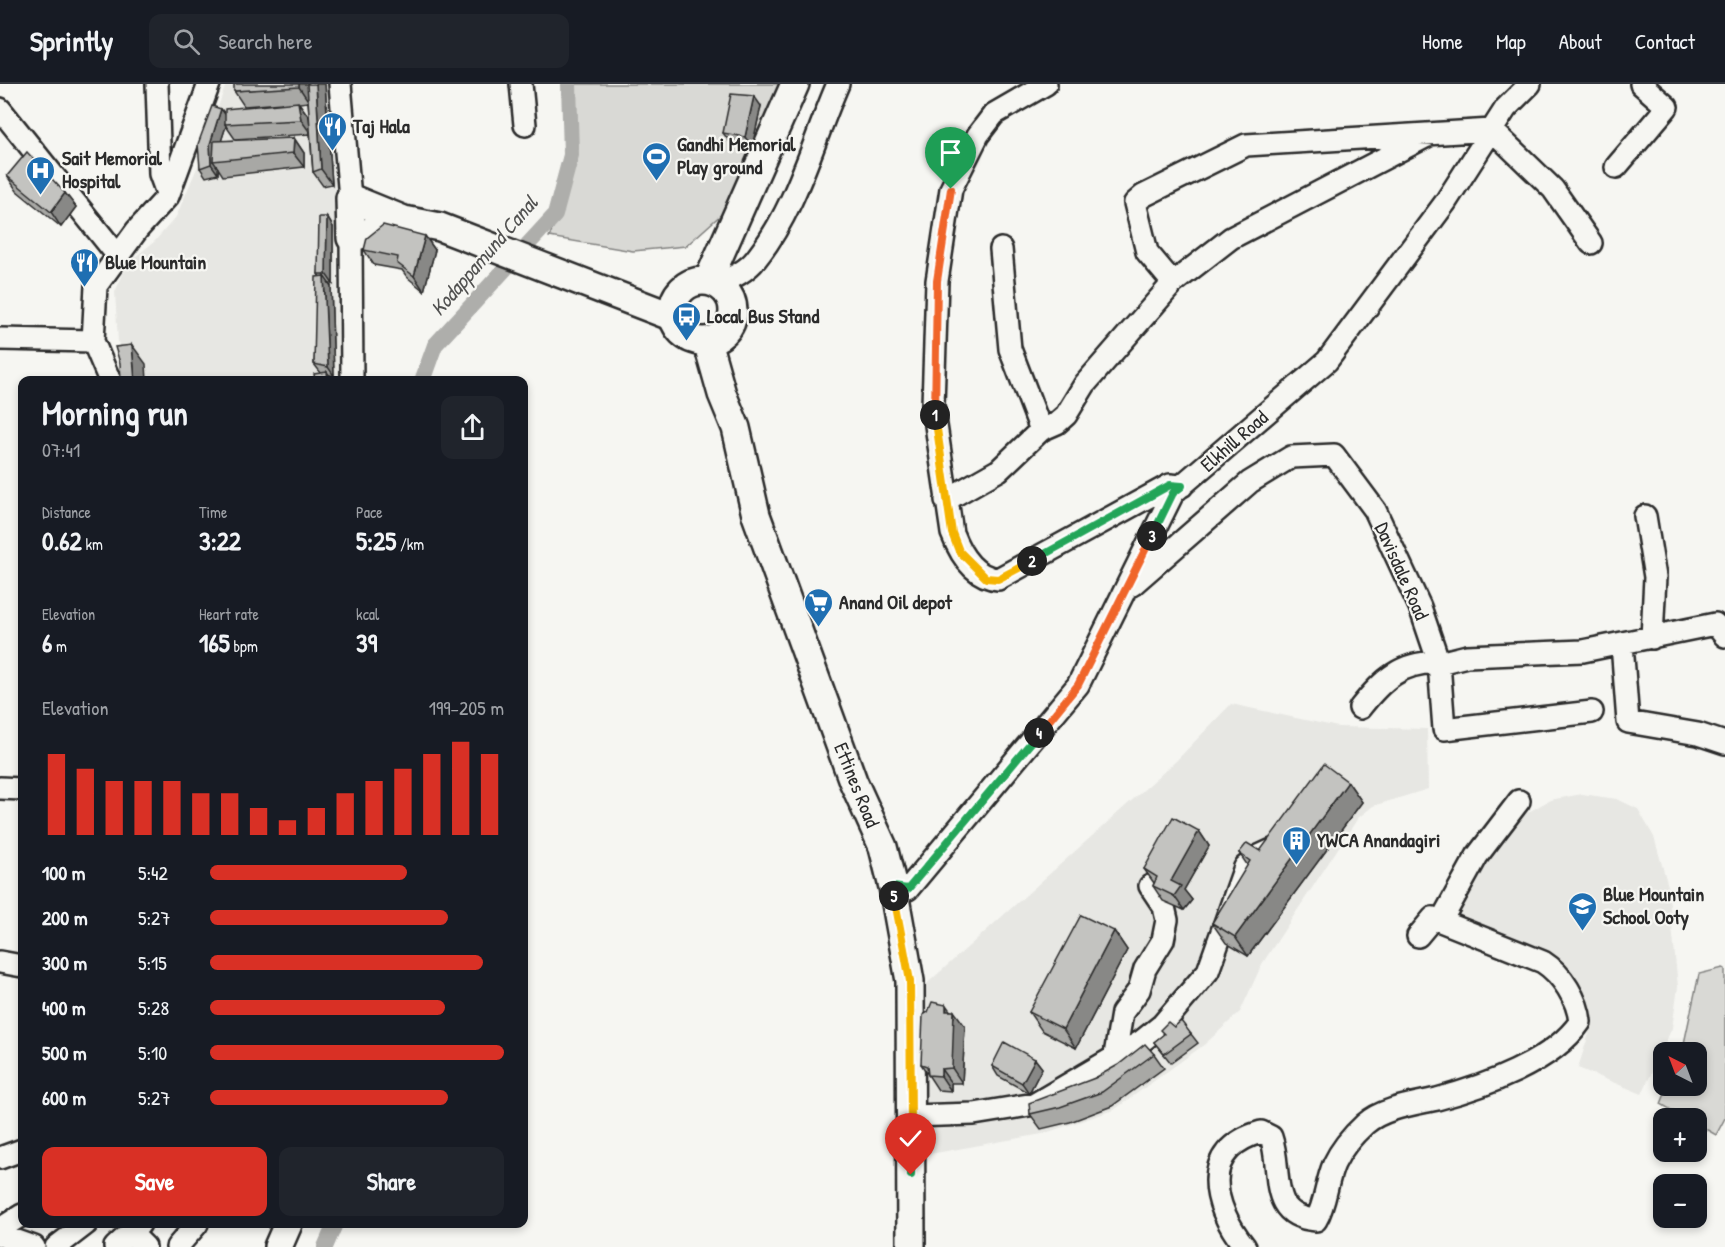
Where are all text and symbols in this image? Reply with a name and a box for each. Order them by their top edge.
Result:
search box [149,14,569,68]
text: Sprintly [30,22,113,60]
icon: search [170,25,203,58]
text: Search here [218,26,312,56]
text: Home [1422,27,1463,56]
text: Map [1496,27,1526,56]
text: About [1559,27,1602,56]
text: Contact [1635,27,1695,56]
restaurant icon: Taj Hala [316,110,348,152]
place label: Taj Hala [352,112,410,139]
pin [925,127,976,189]
place label: Gandhi Memorial Play ground [677,130,796,181]
icon: arrive [934,136,967,169]
sports icon: Gandhi Memorial Play ground [640,140,672,182]
place label: Sait Memorial Hospital [62,144,163,195]
hospital icon: Sait Memorial Hospital [25,154,57,196]
water label: Kodappamund Canal [423,188,545,322]
restaurant icon: Blue Mountain [68,246,100,288]
place label: Blue Mountain [105,248,206,275]
bus stop icon: Local Bus Stand [670,300,702,342]
place label: Local Bus Stand [707,302,819,329]
text: Morning run [42,391,188,435]
button: share [441,396,504,459]
pin: 1 [920,400,950,430]
text: 1 [932,404,938,426]
street label: Elkhill Road [1194,404,1273,477]
text: 07:41 [42,436,80,463]
text: Distance [42,501,91,523]
text: Time [199,501,227,523]
text: Pace [356,501,383,523]
street label: Davisdale Road [1369,518,1436,624]
pin: 3 [1137,521,1167,551]
text: 0.62 [42,523,82,558]
text: 3:22 [199,523,241,558]
text: 5:25 [356,523,396,558]
text: 3 [1148,525,1156,547]
text: km [82,533,103,555]
text: /km [396,533,424,555]
pin: 2 [1017,546,1047,576]
text: 2 [1028,550,1036,572]
supermarket icon: Anand Oil depot [802,586,834,628]
place label: Anand Oil depot [839,588,953,616]
text: Elevation [42,603,95,625]
text: Heart rate [199,603,259,625]
text: kcal [356,603,379,625]
text: 6 [42,625,52,660]
text: 165 [199,625,230,660]
text: 39 [356,625,377,660]
text: m [52,635,67,657]
text: bpm [230,635,258,657]
text: Elevation [42,694,108,721]
text: 199–205 m [429,694,504,721]
pin: 4 [1024,718,1054,748]
text: 4 [1036,722,1042,744]
street label: Ettines Road [828,738,887,831]
building icon: YWCA Anandagiri [1280,824,1312,866]
place label: YWCA Anandagiri [1317,826,1440,854]
text: 100 m [42,859,85,886]
text: 5:42 [138,859,168,886]
place label: Blue Mountain School Ooty [1603,880,1704,931]
pin: 5 [879,881,909,911]
text: 5 [891,885,897,907]
school or university icon: Blue Mountain School Ooty [1566,890,1598,932]
text: 200 m [42,904,87,931]
text: 5:27 [138,904,170,931]
text: 300 m [42,949,87,976]
text: 5:15 [138,949,167,976]
text: 400 m [42,994,86,1021]
text: 5:28 [138,994,169,1021]
text: 500 m [42,1039,87,1066]
text: 5:10 [138,1039,167,1066]
north arrow [1653,1042,1707,1096]
map controls [1653,1042,1707,1228]
text: 600 m [42,1084,86,1111]
text: 5:27 [138,1084,170,1111]
button: + [1653,1108,1707,1162]
pin [885,1113,936,1175]
icon: check [894,1122,927,1155]
button: Save [42,1147,267,1216]
button: Share [279,1147,504,1216]
button: − [1653,1174,1707,1228]

